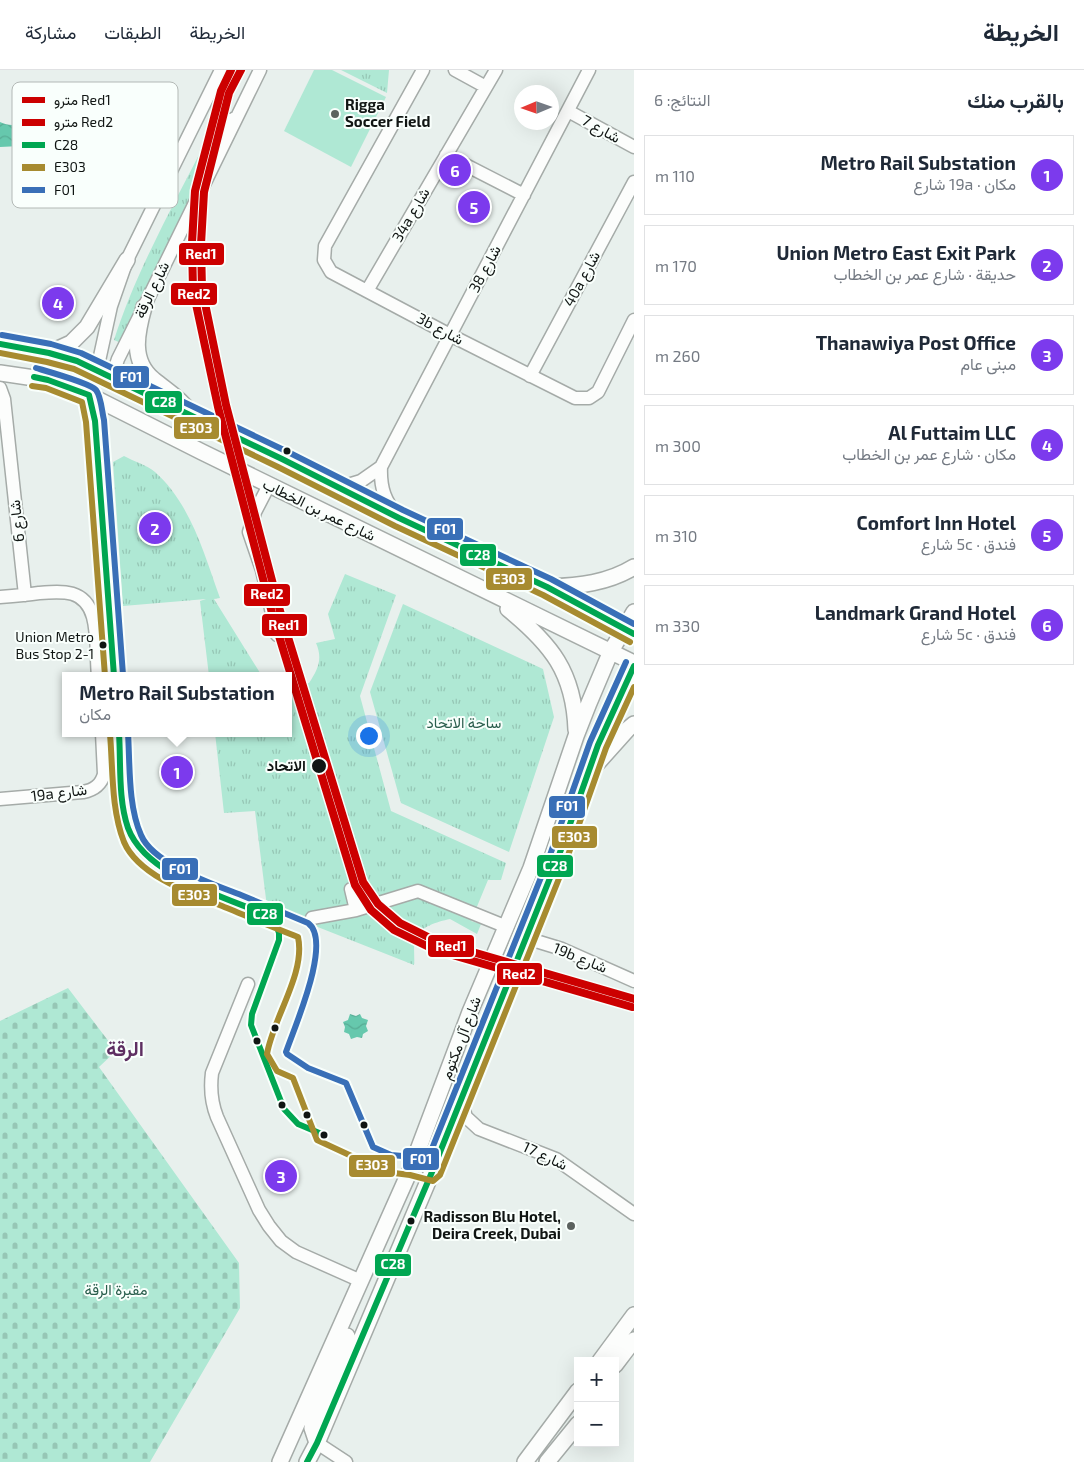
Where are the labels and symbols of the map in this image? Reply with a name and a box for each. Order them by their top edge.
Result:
legend [12,82,178,208]
north arrow [514,85,559,130]
text: مترو Red1 [54,91,111,109]
place label: Rigga Soccer Field [345,95,430,130]
marker: Rigga Soccer Field [329,108,341,120]
street label: شارع 7 [578,110,624,149]
text: مترو Red2 [54,113,113,131]
text: C28 [54,136,78,153]
pin: 6 [439,151,471,189]
text: E303 [54,158,86,175]
text: F01 [54,181,76,198]
street label: 34a شارع [388,184,435,246]
pin: 5 [458,188,490,226]
line badge: Red1 [178,242,225,266]
street label: شارع 38 [464,242,507,297]
text: Red1 [185,245,217,262]
street label: 40a شارع [559,248,606,311]
street label: شارع الرقة [130,258,175,322]
line badge: Red2 [170,282,218,306]
pin: 4 [42,284,74,322]
text: Red2 [177,285,211,302]
street label: 3b شارع [413,308,467,351]
line badge: F01 [112,365,150,389]
text: F01 [120,368,142,385]
line badge: C28 [144,390,183,414]
text: C28 [151,393,177,410]
line badge: E303 [173,416,220,440]
text: E303 [180,419,212,436]
unlabelled marker [282,446,292,456]
street label: شارع عمر بن الخطاب [259,474,379,547]
street label: شارع 6 [5,499,30,543]
pin: 2 [139,509,171,547]
line badge: F01 [426,517,464,541]
text: F01 [434,520,456,537]
line badge: C28 [459,543,497,567]
text: C28 [465,546,491,563]
line badge: E303 [485,567,533,591]
text: E303 [493,570,525,587]
line badge: Red2 [243,583,291,607]
text: Red2 [250,585,284,602]
line badge: Red1 [261,613,308,637]
text: Red1 [268,616,300,633]
place label: Union Metro Bus Stop 2-1 [15,628,94,662]
marker: Union Metro Bus Stop 2-1 [98,640,108,650]
park label: ساحة الاتحاد [427,713,502,731]
your location [356,723,382,749]
pin: 1 [161,753,193,791]
place label: الاتحاد [267,756,306,774]
marker: الاتحاد [310,757,328,775]
street label: 19a شارع [30,780,88,807]
line badge: F01 [548,795,586,819]
text: F01 [556,797,578,814]
line badge: E303 [551,825,598,849]
text: E303 [558,828,590,845]
line badge: C28 [536,854,574,878]
line badge: F01 [161,857,199,881]
text: C28 [542,857,568,874]
text: F01 [169,860,191,877]
line badge: E303 [171,883,218,907]
text: E303 [178,886,210,903]
line badge: C28 [246,902,284,926]
text: C28 [252,905,278,922]
line badge: Red1 [427,934,475,958]
text: Red1 [435,937,467,954]
street label: 19b شارع [550,938,610,979]
line badge: Red2 [496,962,543,986]
text: Red2 [502,965,536,982]
street label: شارع آل مكتوم [436,993,487,1083]
unlabelled marker [270,1023,280,1033]
district label: الرقة [106,1036,144,1062]
unlabelled marker [252,1036,262,1046]
unlabelled marker [277,1100,287,1110]
unlabelled marker [302,1110,312,1120]
unlabelled marker [359,1120,369,1130]
unlabelled marker [319,1130,329,1140]
street label: شارع 17 [519,1137,571,1176]
line badge: F01 [402,1147,440,1171]
text: F01 [410,1150,432,1167]
line badge: E303 [348,1154,396,1178]
text: E303 [356,1156,388,1173]
pin: 3 [265,1157,297,1195]
place label: Radisson Blu Hotel, Deira Creek, Dubai [424,1207,561,1242]
unlabelled marker [406,1216,416,1226]
marker: Radisson Blu Hotel, Deira Creek, Dubai [565,1220,577,1232]
line badge: C28 [374,1253,412,1277]
text: C28 [380,1255,406,1272]
park label: مقبرة الرقة [85,1280,147,1299]

